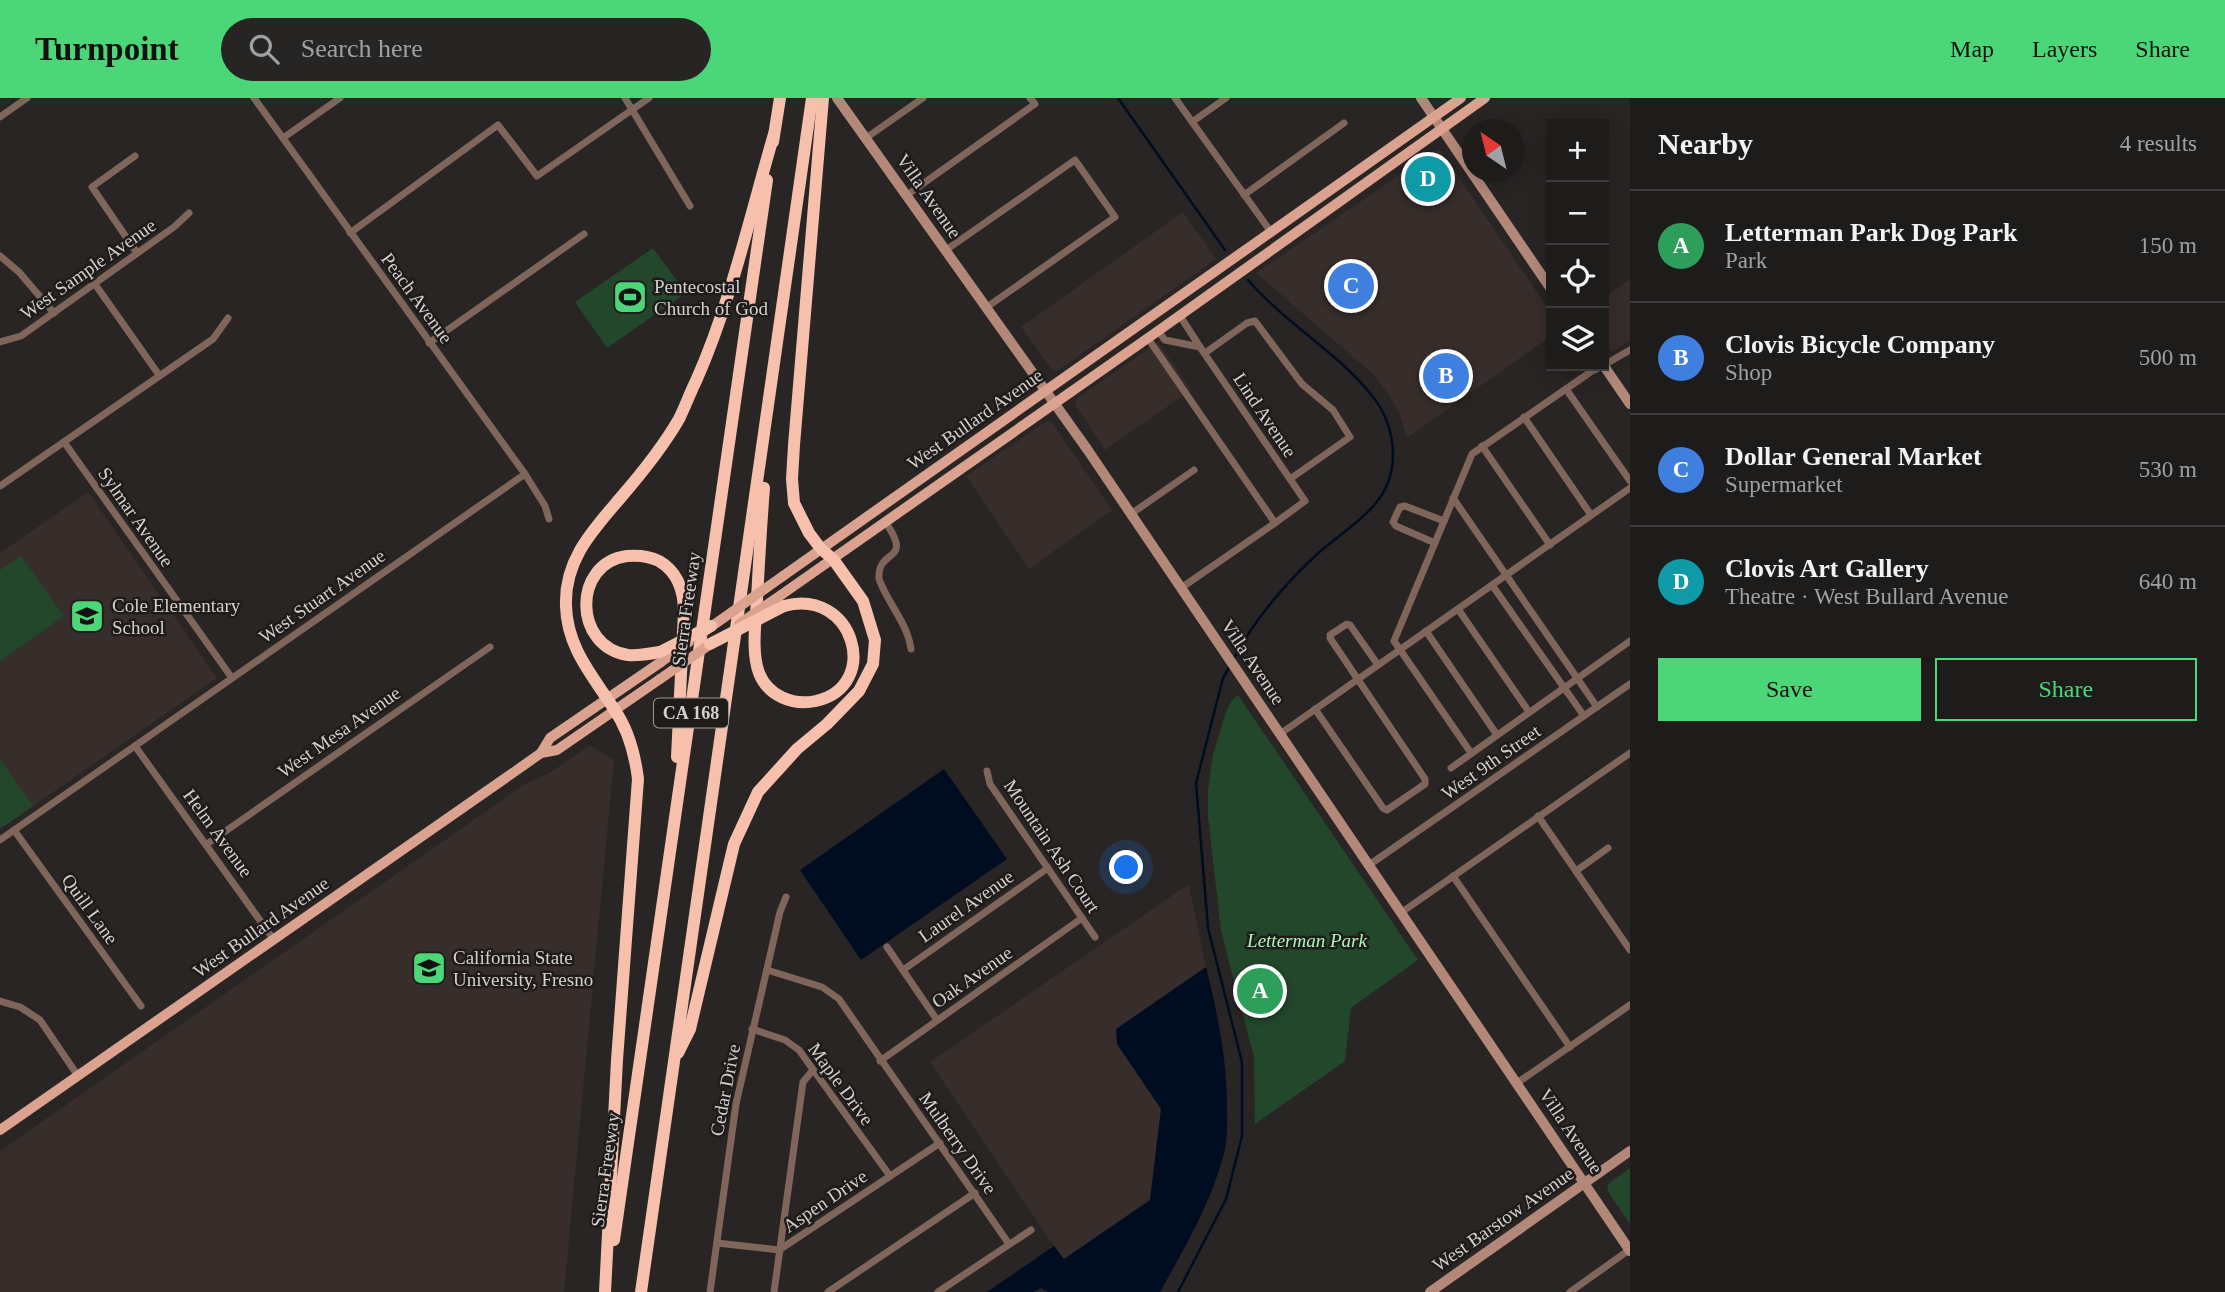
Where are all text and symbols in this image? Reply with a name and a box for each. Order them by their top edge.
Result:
search box [221,18,711,81]
icon: search [245,30,283,68]
text: Turnpoint [35,31,179,67]
text: Search here [301,34,423,63]
text: Map [1950,36,1994,62]
text: Layers [2032,36,2097,62]
text: Share [2135,36,2190,62]
north arrow [1462,119,1525,182]
map controls [1546,119,1609,371]
button: + [1546,119,1609,182]
text: Nearby [1658,127,1753,160]
text: 4 results [2120,131,2197,156]
street label: Villa Avenue [892,150,966,242]
pin: D [1405,153,1451,205]
button: − [1546,182,1609,245]
street label: West Sample Avenue [16,214,160,324]
text: Letterman Park Dog Park [1725,218,2017,247]
text: A [1673,233,1689,258]
text: 150 m [2139,233,2197,258]
button: locate [1546,245,1609,308]
text: Park [1725,248,1767,273]
street label: Peach Avenue [377,249,457,347]
pin: C [1328,260,1374,312]
place label: Pentecostal Church of God [654,276,768,319]
sports icon: Pentecostal Church of God [611,278,649,316]
button: layers [1546,308,1609,371]
text: Clovis Bicycle Company [1725,330,1995,359]
text: B [1673,345,1689,370]
text: 500 m [2139,345,2197,370]
pin: B [1423,350,1469,402]
text: Shop [1725,360,1772,385]
street label: West Bullard Avenue [903,364,1047,474]
street label: Lind Avenue [1229,369,1301,461]
text: Dollar General Market [1725,442,1982,471]
text: C [1673,457,1689,482]
text: 530 m [2139,457,2197,482]
street label: Sylmar Avenue [94,463,178,571]
text: Supermarket [1725,472,1843,497]
street label: West Stuart Avenue [255,545,389,647]
street label: Sierra Freeway [668,550,705,668]
text: Clovis Art Gallery [1725,554,1929,583]
text: D [1673,569,1689,594]
text: 640 m [2139,569,2197,594]
text: Theatre · West Bullard Avenue [1725,584,2008,609]
place label: Cole Elementary School [112,595,241,638]
school or university icon: Cole Elementary School [68,597,106,635]
street label: Villa Avenue [1217,615,1289,709]
button: Save [1658,658,1921,721]
button: Share [1935,658,2197,721]
street label: West Mesa Avenue [274,682,404,782]
road number: CA 168 [654,698,728,728]
street label: West 9th Street [1438,720,1545,804]
street label: Mountain Ash Court [1000,775,1105,917]
street label: Helm Avenue [179,785,257,881]
your location [1109,850,1143,884]
street label: Laurel Avenue [915,866,1017,946]
street label: Quill Lane [57,870,123,948]
street label: West Bullard Avenue [189,872,333,982]
park label: Letterman Park [1246,930,1367,951]
street label: Oak Avenue [928,942,1016,1012]
place label: California State University, Fresno [453,947,593,990]
school or university icon: California State University, Fresno [410,949,448,987]
pin: A [1237,965,1283,1017]
street label: Maple Drive [804,1039,878,1129]
street label: Cedar Drive [706,1042,744,1138]
street label: Villa Avenue [1535,1084,1607,1178]
street label: Mulberry Drive [915,1088,1001,1198]
street label: Sierra Freeway [587,1111,624,1229]
street label: West Barstow Avenue [1429,1163,1577,1275]
street label: Aspen Drive [779,1165,871,1237]

